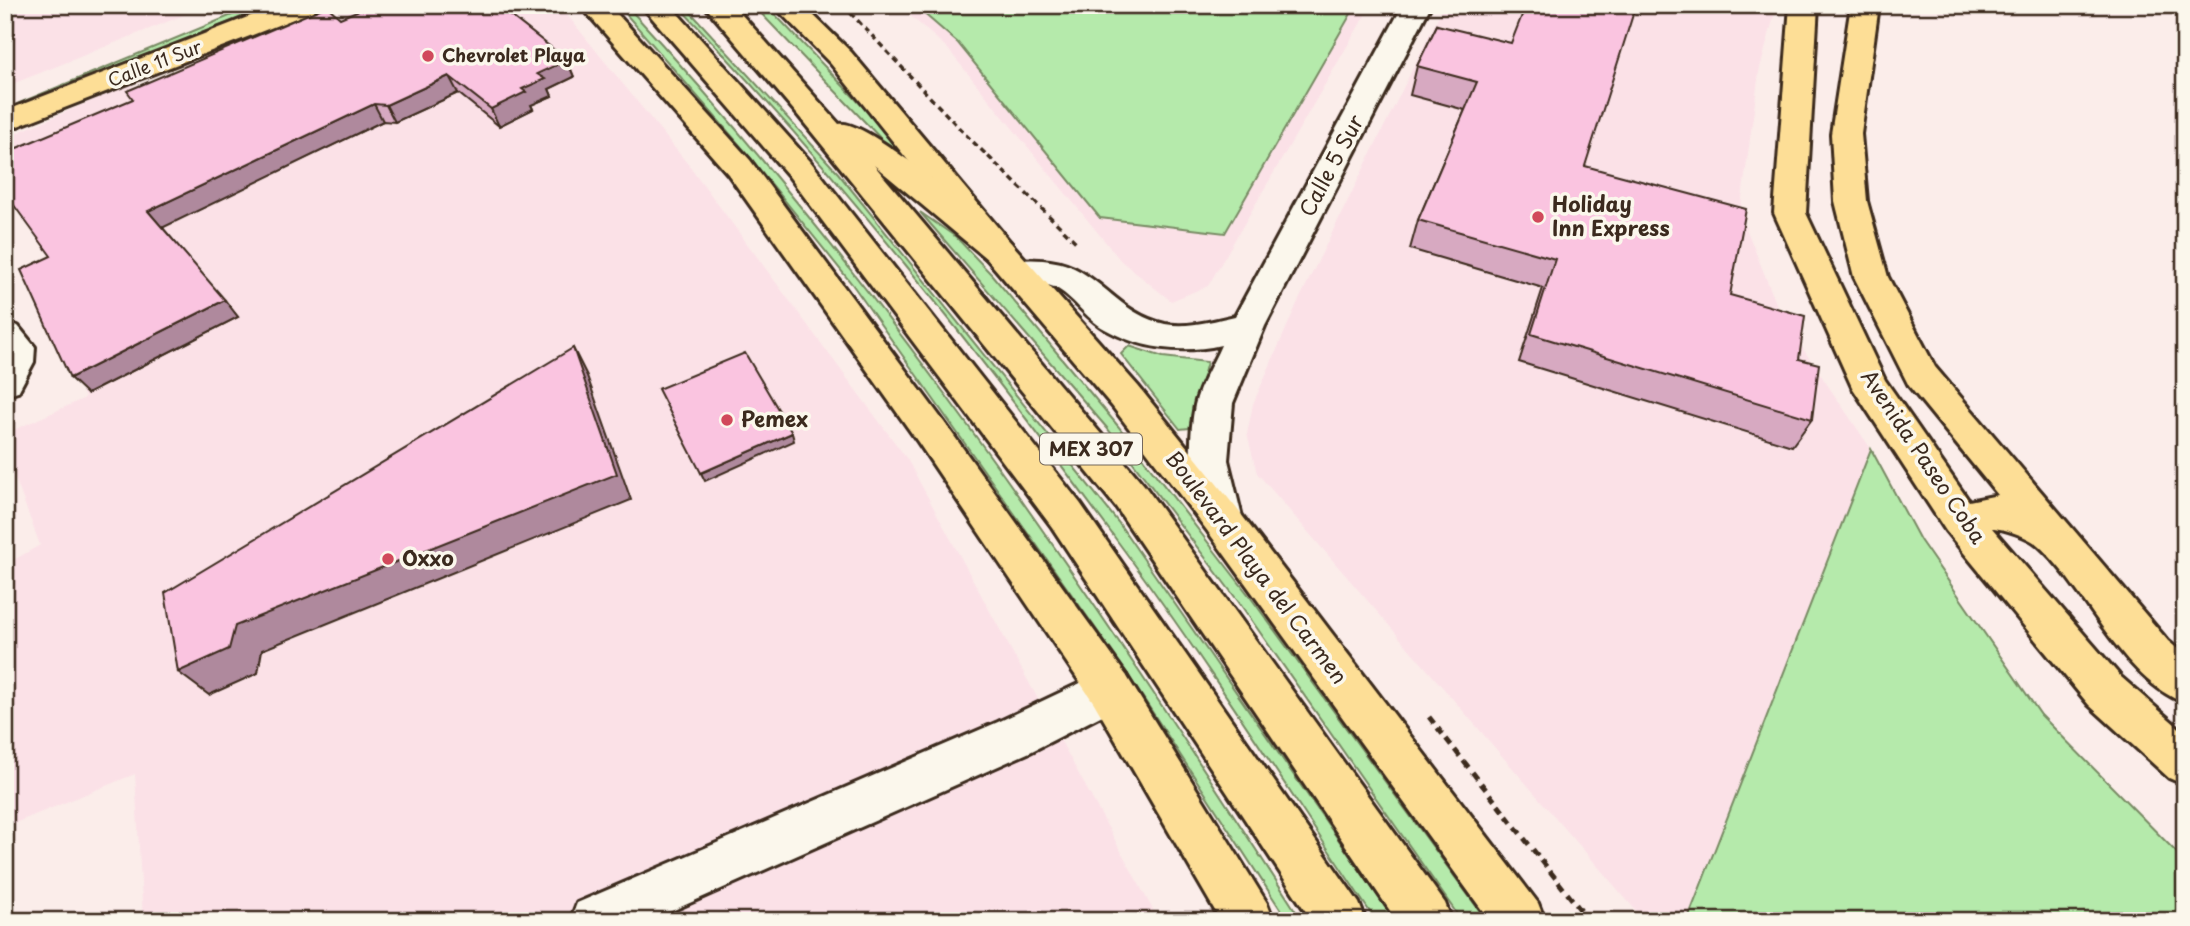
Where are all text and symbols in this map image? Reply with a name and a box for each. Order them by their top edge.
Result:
street label: Calle 11 Sur [104,32,206,93]
place label: Chevrolet Playa [442,41,586,68]
marker: Chevrolet Playa [420,48,436,64]
street label: Calle 5 Sur [1290,108,1371,222]
place label: Holiday Inn Express [1552,187,1670,243]
marker: Holiday Inn Express [1530,209,1546,225]
street label: Avenida Paseo Coba [1854,362,1995,549]
place label: Pemex [741,402,808,434]
marker: Pemex [719,412,735,428]
road number: MEX 307 [1040,433,1142,464]
street label: Boulevard Playa del Carmen [1159,444,1356,690]
place label: Oxxo [402,541,454,573]
marker: Oxxo [380,551,396,567]

